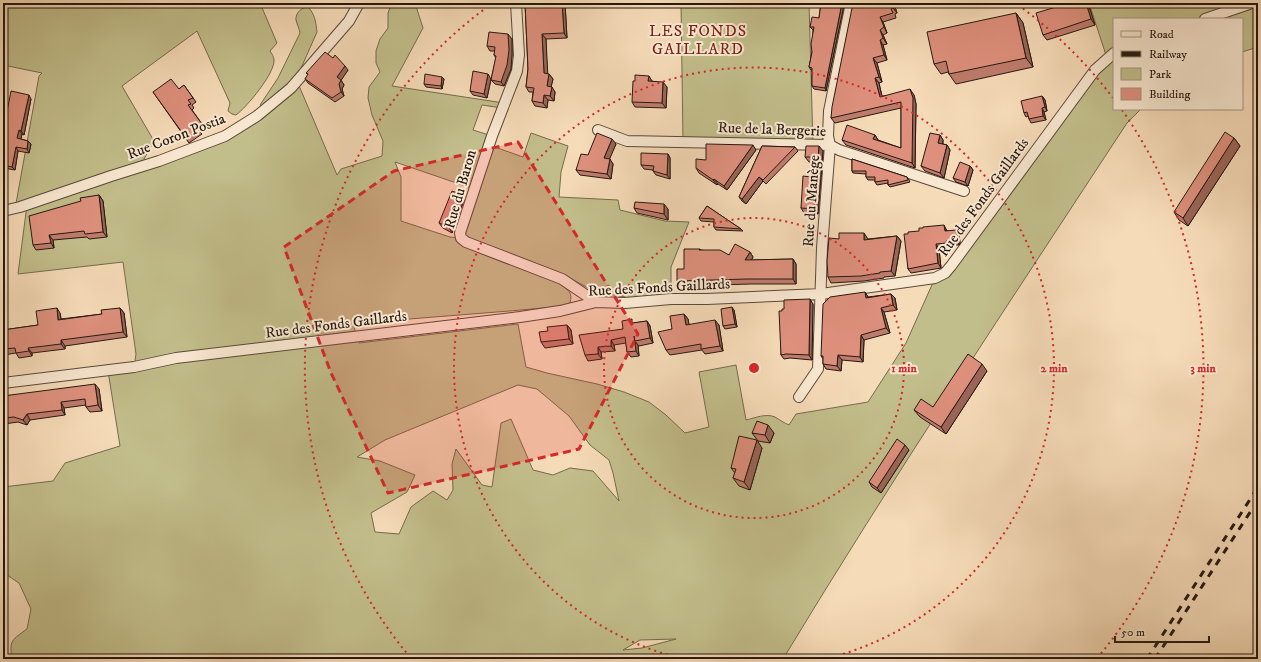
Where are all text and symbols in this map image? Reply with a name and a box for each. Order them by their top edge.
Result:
legend [1113,18,1243,110]
district label: LES FONDS GAILLARD [649,21,747,59]
text: Road [1149,27,1174,42]
text: Railway [1149,47,1187,62]
text: Park [1149,67,1171,82]
text: Building [1149,87,1190,102]
street label: Rue Coron Postia [124,109,229,164]
street label: Rue de la Bergerie [718,118,826,141]
street label: Rue des Fonds Gaillards [934,134,1033,260]
street label: Rue du Baron [440,147,481,231]
street label: Rue du Manège [799,154,824,248]
street label: Rue des Fonds Gaillards [588,274,731,301]
street label: Rue des Fonds Gaillards [264,306,408,343]
centre of rings [747,361,761,375]
text: 1 min [891,361,917,376]
text: 2 min [1041,361,1068,376]
text: 3 min [1190,361,1216,376]
scale bar [1115,618,1209,644]
text: 50 m [1121,625,1145,640]

